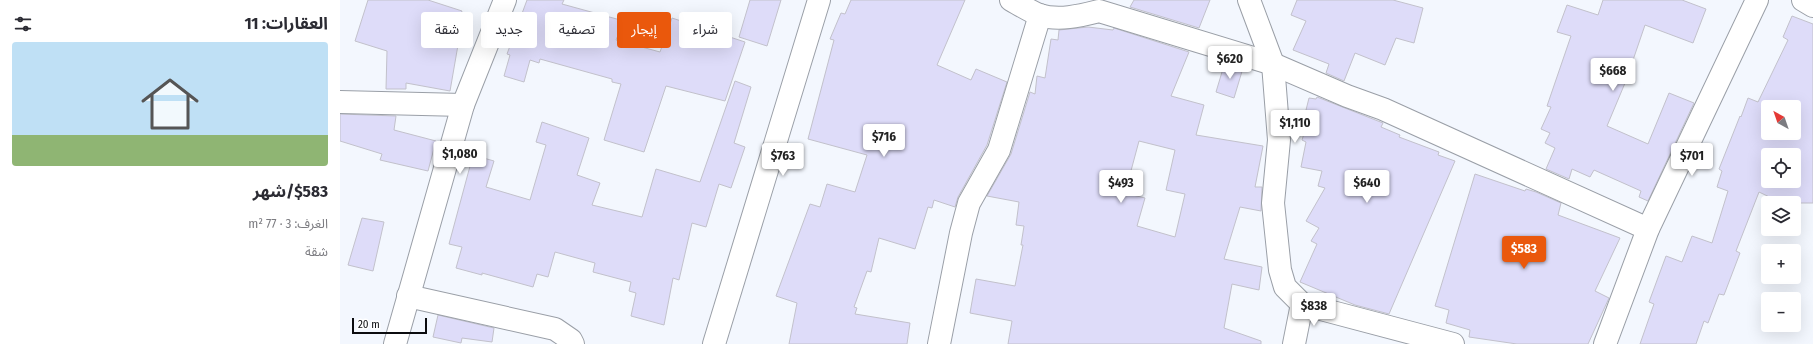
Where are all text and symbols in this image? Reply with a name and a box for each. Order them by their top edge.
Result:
chip: شقة [421,12,473,48]
chip: جديد [481,12,537,48]
chip: تصفية [545,12,609,48]
chip: إيجار [617,12,671,48]
chip: شراء [679,12,732,48]
icon: filters [12,13,34,35]
text: العقارات: 11 [244,13,328,34]
pin: $620 [1206,46,1254,80]
text: $620 [1217,51,1243,66]
pin: $668 [1589,58,1637,92]
text: $668 [1600,63,1626,78]
icon: home [134,68,206,140]
north arrow [1761,100,1801,140]
map controls [1761,100,1801,332]
pin: $1,110 [1262,110,1328,144]
text: $1,110 [1279,115,1311,130]
pin: $716 [860,124,908,158]
text: $716 [872,129,896,144]
pin: $1,080 [427,141,493,175]
pin: $763 [759,143,807,177]
pin: $701 [1668,143,1716,177]
text: $1,080 [442,146,478,161]
text: $763 [771,148,795,163]
text: $701 [1680,148,1704,163]
button: locate [1761,148,1801,188]
pin: $493 [1097,170,1145,204]
pin: $640 [1343,170,1391,204]
text: $493 [1108,175,1134,190]
text: $640 [1353,175,1381,190]
text: $583/شهر [253,181,328,202]
button: layers [1761,196,1801,236]
text: الغرف: 3 · 77 m² [248,216,328,231]
pin: $583 [1500,236,1548,270]
text: $583 [1511,241,1537,256]
text: شقة [305,244,328,259]
button: + [1761,244,1801,284]
button: − [1761,292,1801,332]
pin: $838 [1290,293,1338,327]
text: $838 [1301,298,1327,313]
scale bar [352,316,427,335]
text: 20 m [358,318,380,331]

